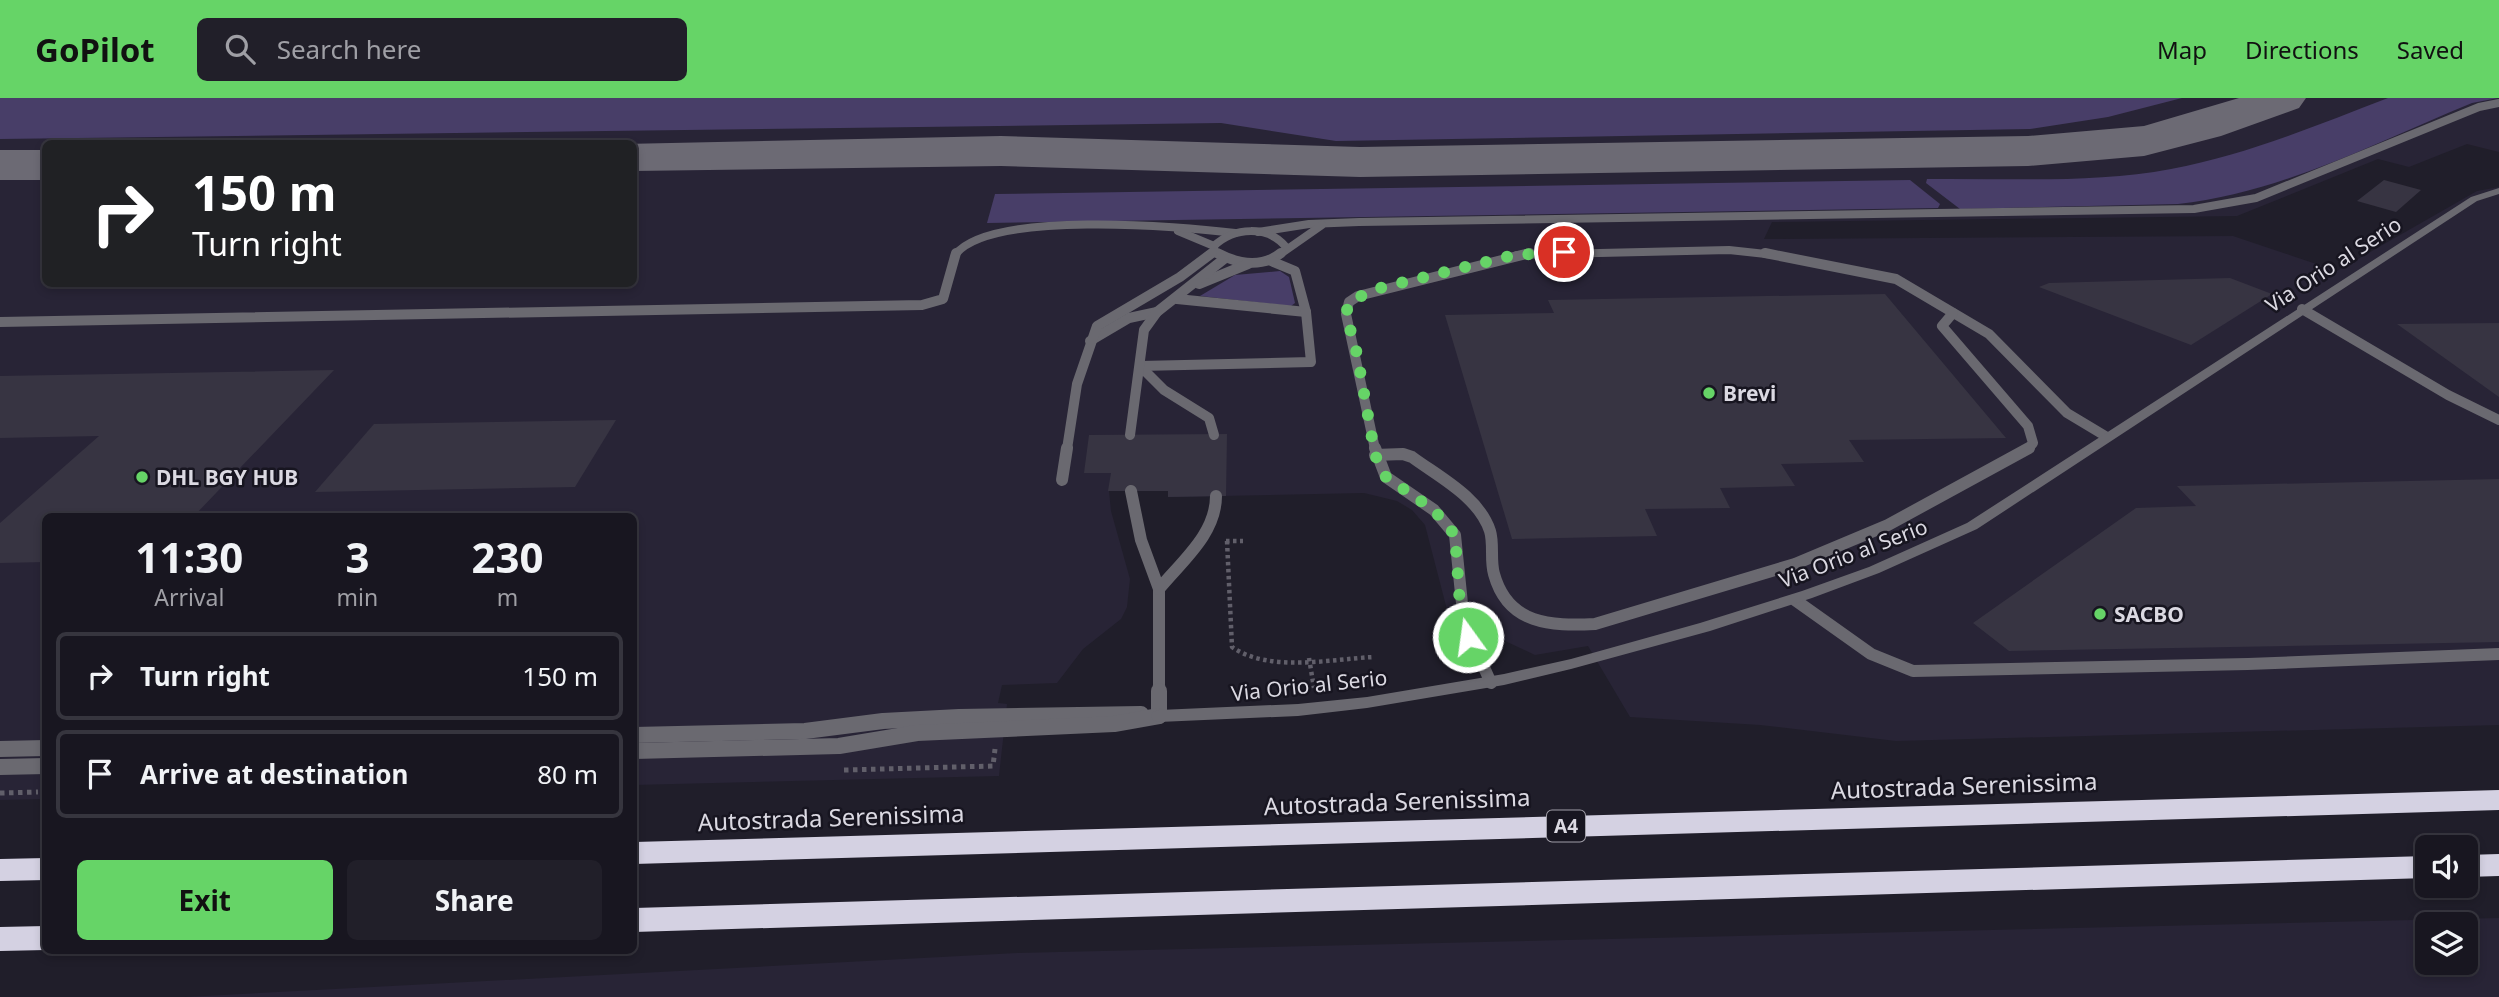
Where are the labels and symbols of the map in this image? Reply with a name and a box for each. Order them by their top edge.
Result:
street label: Via Orio al Serio [2260,210,2406,318]
pin [1534,222,1594,282]
place label: Brevi [1723,379,1776,407]
marker: Brevi [1701,385,1717,401]
place label: DHL BGY HUB [156,463,298,491]
marker: DHL BGY HUB [134,469,150,485]
street label: Via Orio al Serio [1775,512,1931,594]
position arrow [1431,600,1505,674]
place label: SACBO [2114,600,2184,628]
marker: SACBO [2092,606,2108,622]
street label: Via Orio al Serio [1230,663,1388,707]
street label: Autostrada Serenissima [1830,764,2098,806]
street label: Autostrada Serenissima [1263,780,1531,822]
street label: Autostrada Serenissima [697,796,965,838]
road number: A4 [1547,810,1585,842]

